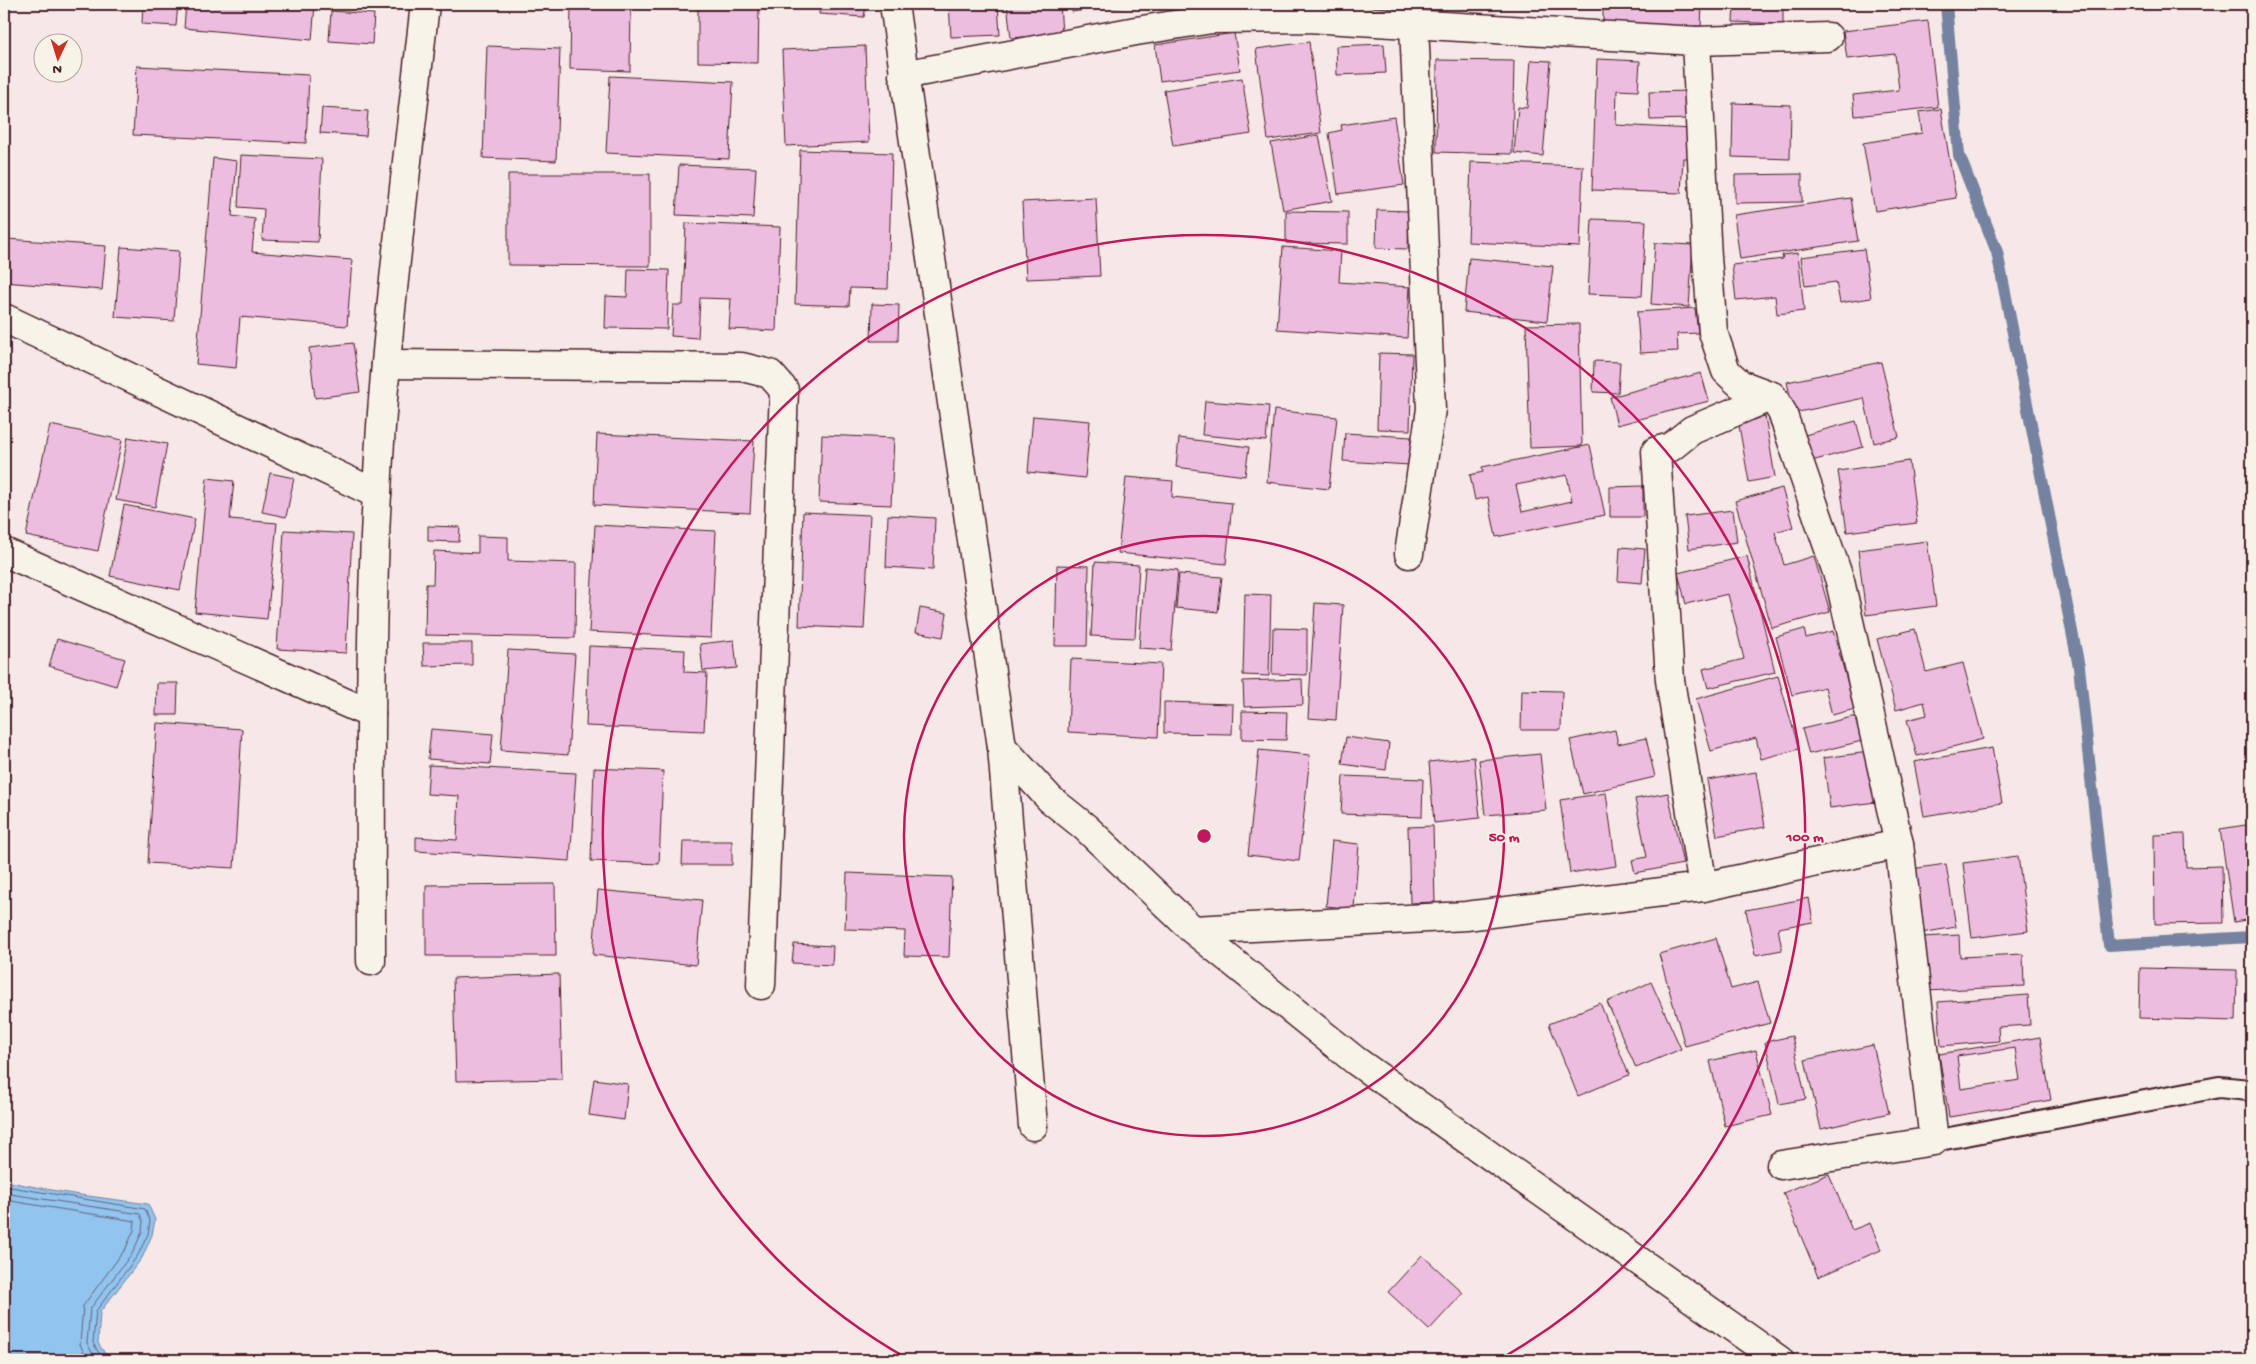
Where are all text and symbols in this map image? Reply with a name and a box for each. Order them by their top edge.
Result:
north arrow [32,32,82,82]
text: N [52,60,62,77]
centre of rings [1195,827,1213,845]
text: 50 m [1489,829,1520,847]
text: 100 m [1785,829,1824,847]

